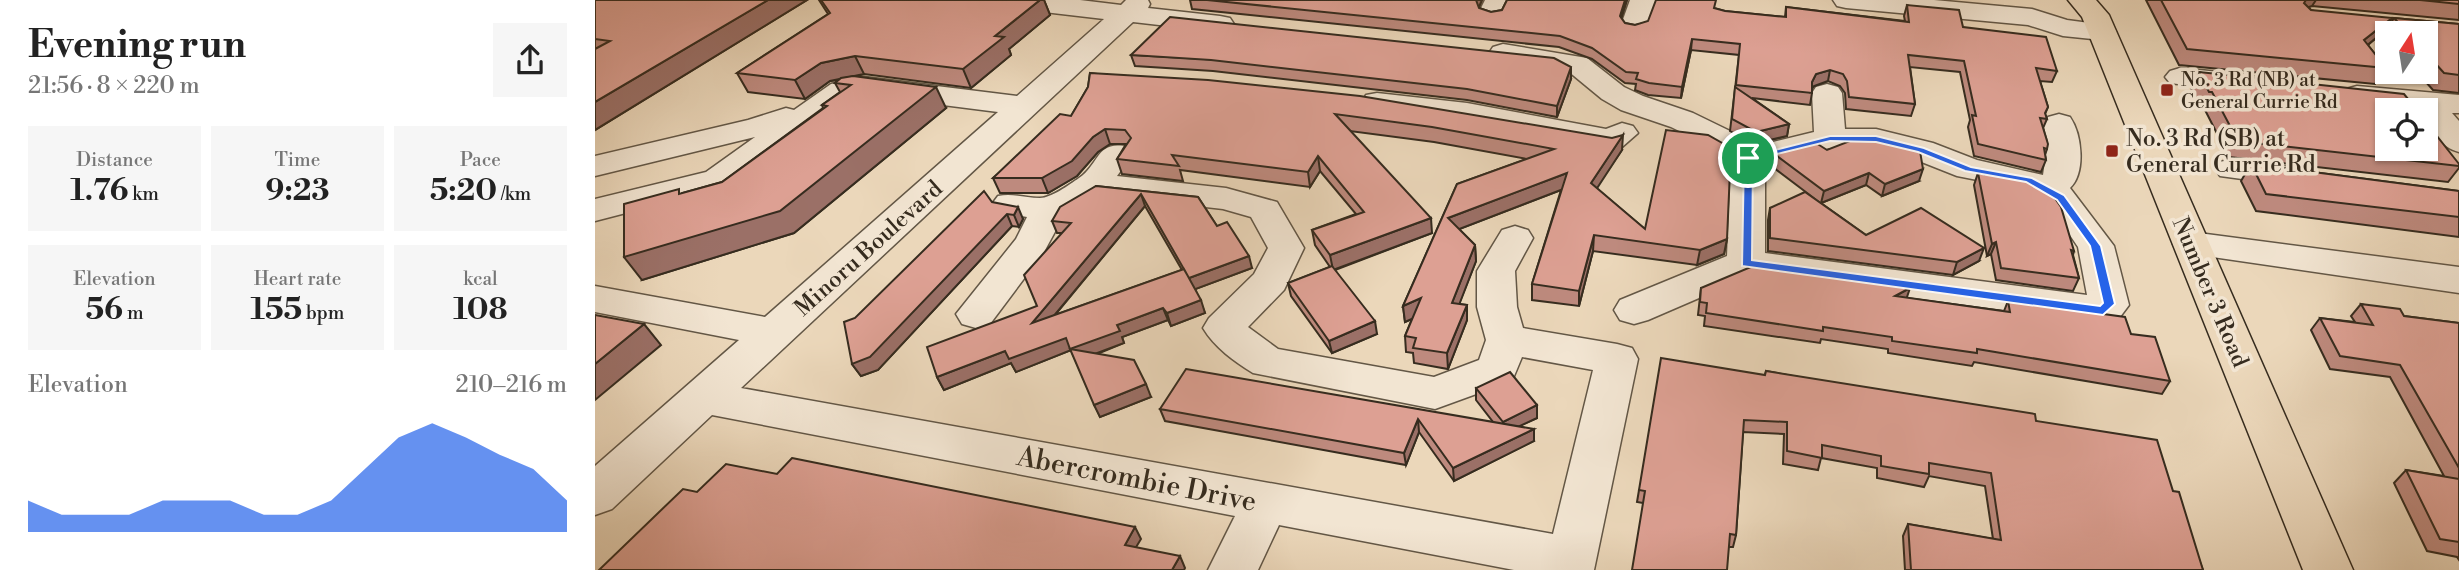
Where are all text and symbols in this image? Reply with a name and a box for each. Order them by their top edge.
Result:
north arrow [2375,21,2438,84]
map controls [2375,21,2438,161]
text: Evening run [28,22,246,69]
button: share [493,23,567,97]
place label: No. 3 Rd (NB) at General Currie Rd [2181,68,2338,114]
text: 21:56 · 8 × 220 m [28,72,200,100]
marker: No. 3 Rd (NB) at General Currie Rd [2159,82,2175,98]
button: locate [2375,98,2438,161]
place label: No. 3 Rd (SB) at General Currie Rd [2126,125,2316,179]
pin [1718,128,1778,188]
icon: arrive [1729,139,1767,177]
marker: No. 3 Rd (SB) at General Currie Rd [2104,143,2120,159]
text: Distance [76,148,153,172]
text: Time [275,148,320,172]
text: Pace [460,148,501,172]
text: 1.76 [70,172,128,210]
text: 9:23 [266,172,329,210]
text: 5:20 [430,172,497,210]
street label: Minoru Boulevard [789,175,948,322]
text: km [128,182,159,206]
text: /km [497,182,531,206]
street label: Number 3 Road [2166,213,2254,372]
text: Elevation [73,267,156,291]
text: Heart rate [254,267,341,291]
text: kcal [463,267,498,291]
text: 56 [85,291,123,329]
text: 155 [251,291,302,329]
text: 108 [453,291,508,329]
text: m [123,301,144,325]
text: bpm [302,301,344,325]
text: Elevation [28,371,128,399]
text: 210–216 m [456,371,567,399]
street label: Abercrombie Drive [1013,439,1259,520]

